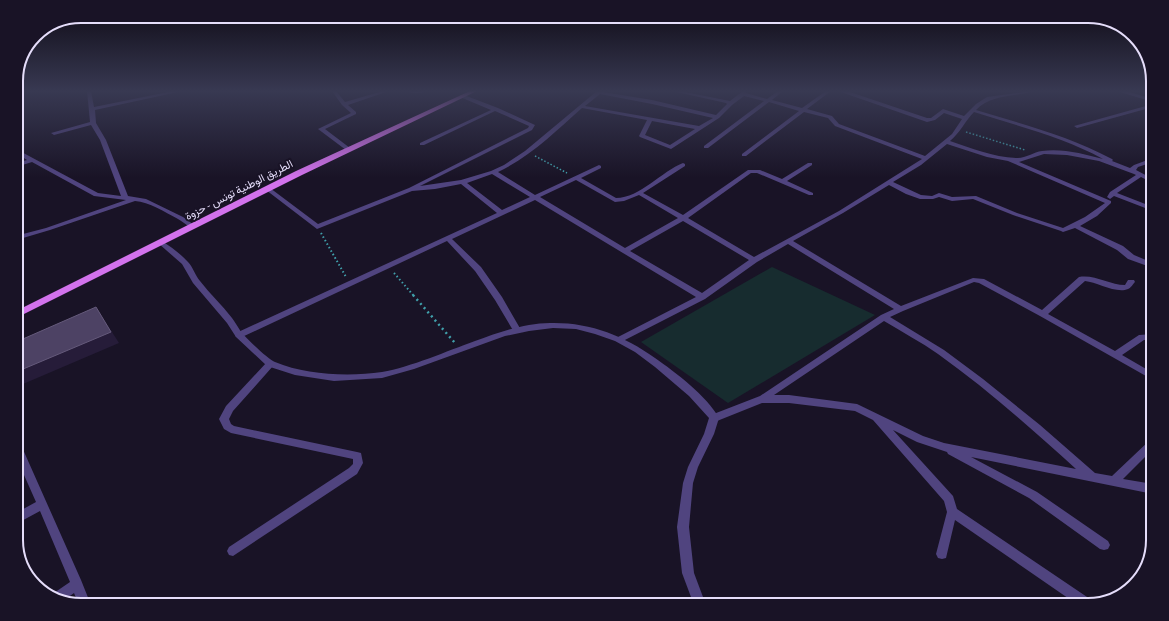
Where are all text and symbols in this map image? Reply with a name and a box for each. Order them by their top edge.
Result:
street label: الطريق الوطنية تونس - حزوة [182,156,296,224]

